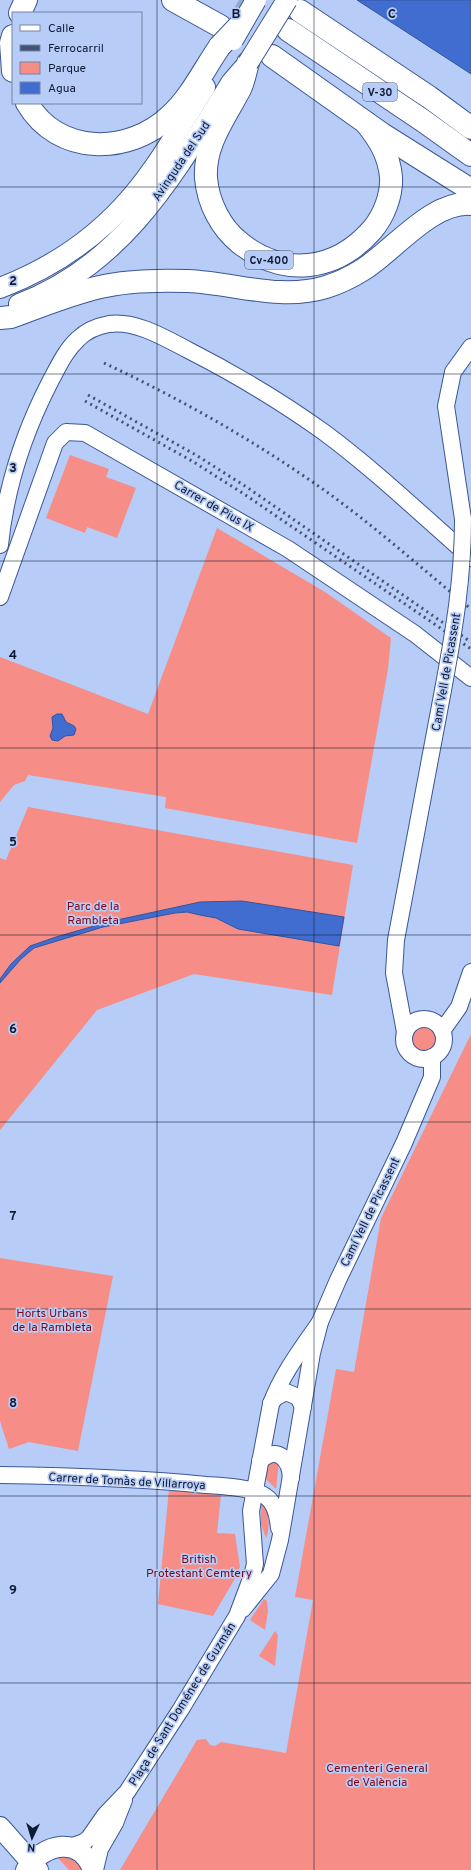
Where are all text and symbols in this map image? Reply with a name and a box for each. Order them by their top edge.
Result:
text: B [232,7,241,23]
text: C [388,7,396,23]
legend [12,12,142,104]
text: Calle [48,21,75,37]
text: Ferrocarril [48,41,104,57]
text: Parque [48,61,86,77]
text: Agua [48,81,76,97]
road number: V-30 [363,83,397,101]
street label: Avinguda del Sud [149,119,214,204]
road number: Cv-400 [245,251,293,269]
text: 2 [9,274,17,290]
text: 3 [9,461,17,477]
street label: Carrer de Pius IX [171,478,256,536]
street label: Camí Vell de Picassent [429,612,465,732]
text: 4 [9,648,17,664]
text: 5 [9,835,17,851]
park label: Parc de la Rambleta [67,899,119,929]
text: 6 [9,1022,17,1038]
street label: Camí Vell de Picassent [337,1155,404,1270]
text: 7 [10,1209,17,1225]
park label: Horts Urbans de la Rambleta [12,1306,92,1336]
text: 8 [9,1396,17,1412]
street label: Carrer de Tomàs de Villarroya [48,1470,206,1494]
park label: British Protestant Cemtery [146,1552,252,1582]
text: 9 [9,1583,17,1599]
street label: Plaça de Sant Doménec de Guzmán [126,1620,240,1789]
park label: Cementeri General de València [326,1761,428,1791]
north arrow [12,1818,52,1858]
text: N [27,1840,36,1854]

